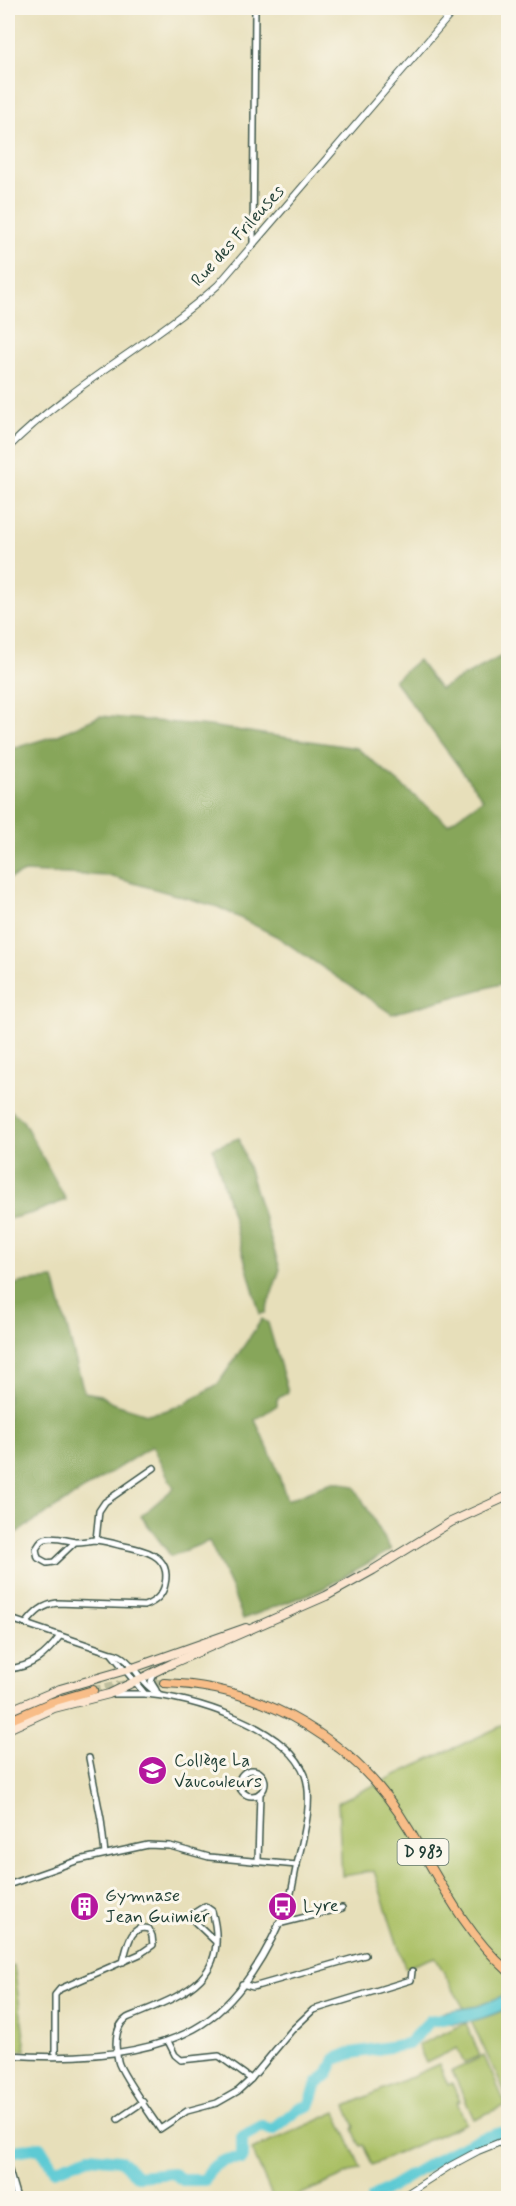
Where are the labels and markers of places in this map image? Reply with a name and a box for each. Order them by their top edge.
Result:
place label: Collège La Vaucouleurs [174,1749,262,1794]
school or university icon: Collège La Vaucouleurs [137,1755,169,1787]
place label: Gymnase Jean Guimier [105,1884,210,1929]
building icon: Gymnase Jean Guimier [68,1890,100,1922]
bus stop icon: Lyre [266,1890,298,1922]
place label: Lyre [303,1894,339,1918]

